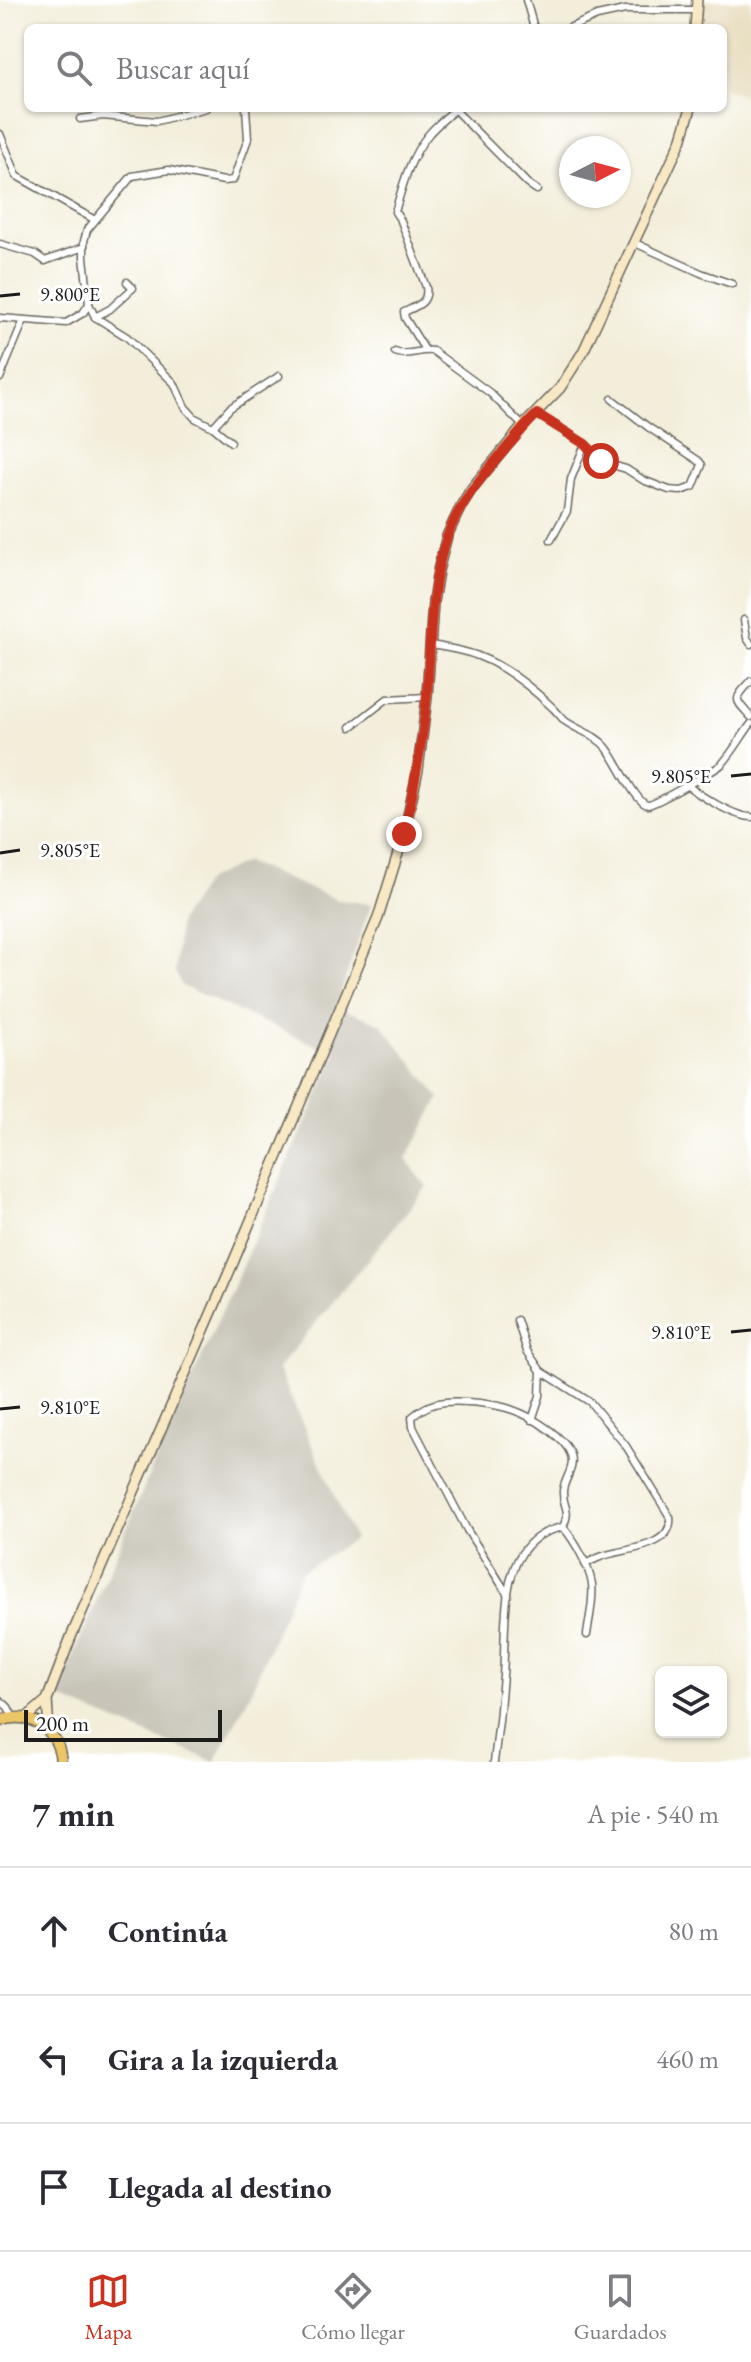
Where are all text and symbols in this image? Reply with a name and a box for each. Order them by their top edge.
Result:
search box [24,24,727,112]
icon: search [52,46,96,90]
text: Buscar aquí [116,49,250,88]
north arrow [559,136,631,208]
text: 9.800°E [40,281,100,307]
route start [583,443,619,479]
text: 9.805°E [651,763,711,789]
route end [386,816,422,852]
text: 9.805°E [40,837,100,863]
text: 9.810°E [651,1319,711,1345]
text: 9.810°E [40,1394,100,1420]
map controls [655,1666,727,1738]
button: layers [655,1666,727,1738]
scale bar [24,1706,222,1742]
text: 200 m [36,1709,89,1738]
text: 7 min [32,1792,115,1836]
text: A pie · 540 m [587,1797,719,1831]
icon: ahead [32,1909,76,1953]
text: Continúa [108,1912,228,1951]
text: 80 m [669,1914,719,1948]
icon: left [32,2037,76,2081]
text: Gira a la izquierda [108,2040,338,2079]
text: 460 m [656,2042,719,2076]
icon: arrive [32,2165,76,2209]
text: Llegada al destino [108,2168,332,2207]
tab: Mapa [84,2269,132,2346]
tab: Cómo llegar [301,2269,405,2346]
tab: Guardados [574,2269,667,2346]

